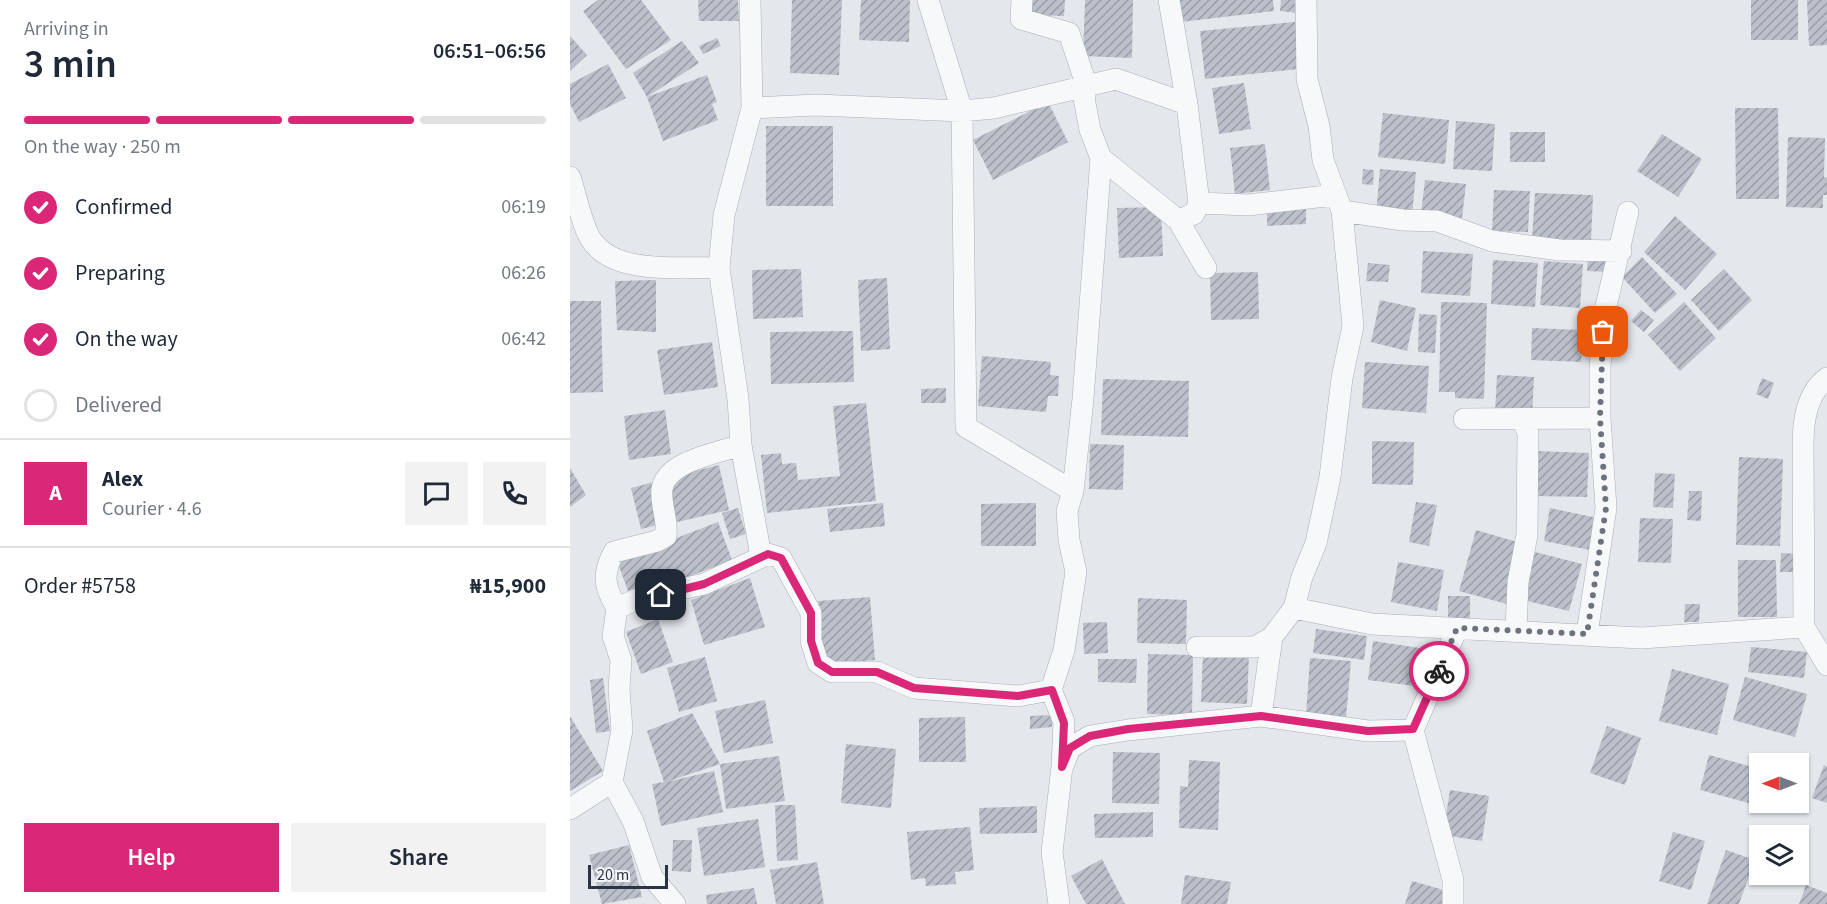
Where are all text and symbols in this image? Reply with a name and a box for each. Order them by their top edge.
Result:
text: Arriving in [24,15,109,43]
text: 06:51–06:56 [433,35,546,67]
text: 3 min [24,37,117,93]
text: On the way · 250 m [24,133,181,161]
icon: check [24,191,57,224]
text: Confirmed [75,191,172,223]
text: 06:19 [501,193,546,221]
icon: check [24,257,57,290]
text: Preparing [75,257,165,289]
text: 06:26 [501,259,546,287]
pin [1577,306,1628,357]
icon: bag [1586,315,1619,348]
icon: check [24,323,57,356]
text: On the way [75,323,178,355]
text: 06:42 [501,325,546,353]
text: Delivered [75,389,162,421]
button: chat [405,462,468,525]
button: phone [483,462,546,525]
text: Alex [102,463,143,495]
text: A [49,477,62,509]
text: Courier · 4.6 [102,495,202,523]
pin [635,569,686,620]
text: Order #5758 [24,570,136,602]
text: ₦15,900 [470,570,546,602]
icon: home [644,578,677,611]
courier [1409,641,1469,701]
icon: bike [1423,655,1456,688]
north arrow [1749,753,1809,813]
map controls [1749,753,1809,885]
button: Help [24,823,279,892]
button: Share [291,823,546,892]
button: layers [1749,825,1809,885]
scale bar [588,862,668,890]
text: 20 m [597,864,629,886]

